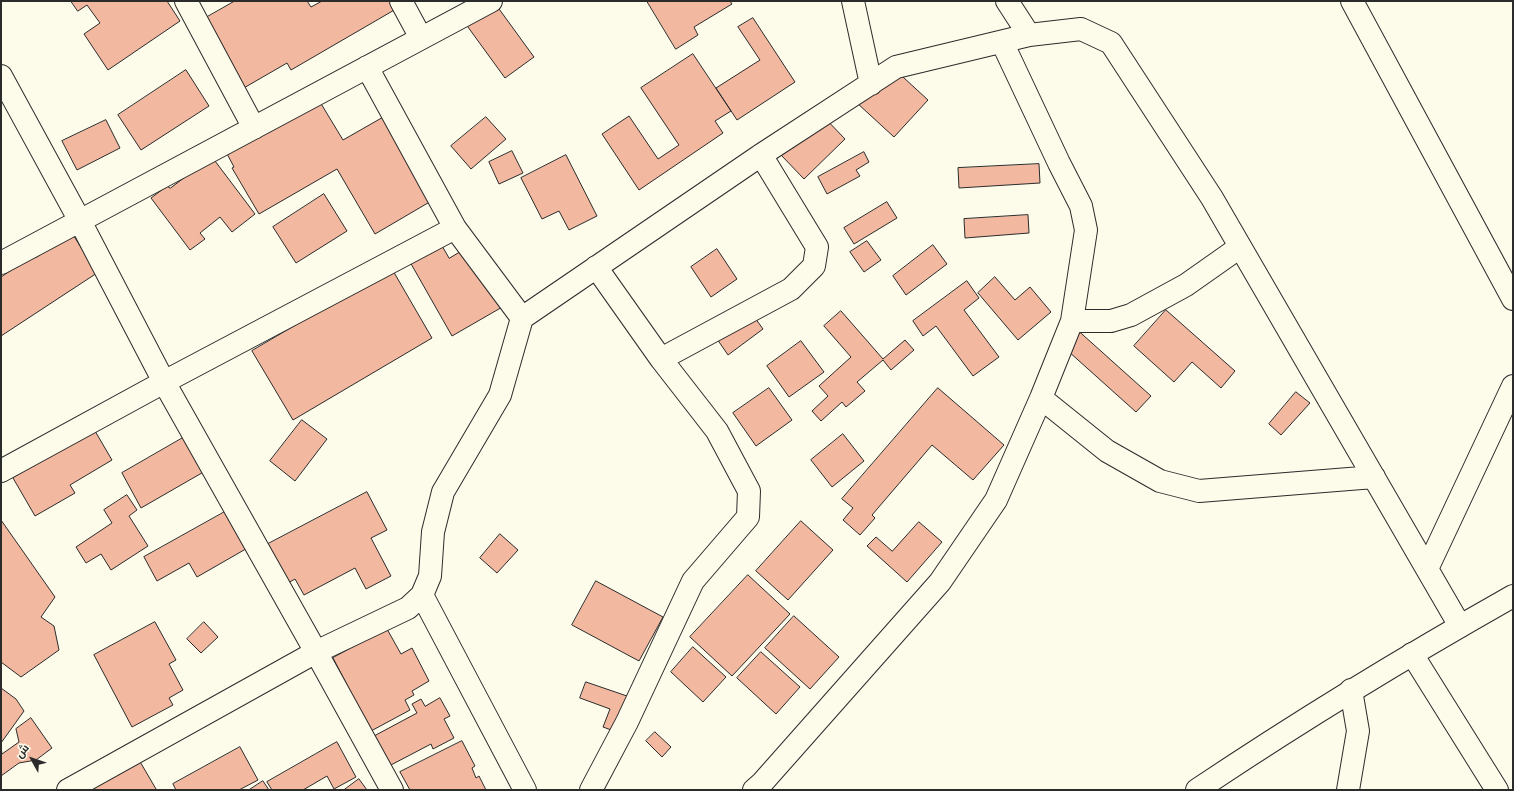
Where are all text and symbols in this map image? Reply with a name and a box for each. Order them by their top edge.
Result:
north arrow [12,739,52,779]
text: ش [14,742,31,760]

